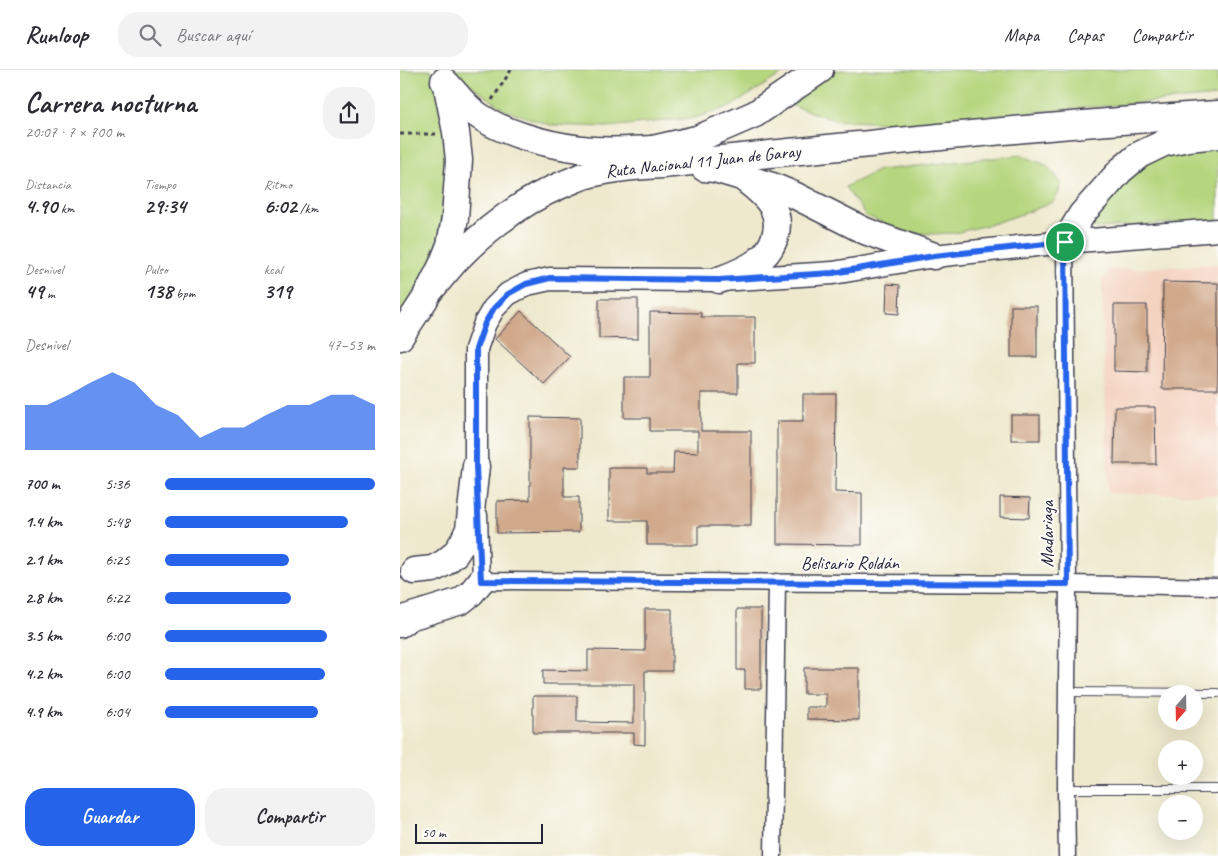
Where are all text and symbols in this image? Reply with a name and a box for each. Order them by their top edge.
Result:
search box [118,12,468,57]
text: Runloop [25,20,88,50]
icon: search [136,21,164,49]
text: Buscar aquí [176,23,250,47]
text: Mapa [1004,24,1039,46]
text: Capas [1067,24,1104,46]
text: Compartir [1132,24,1193,46]
text: Carrera nocturna [25,85,196,120]
button: share [323,87,375,139]
text: 20:07 · 7 × 700 m [25,122,124,142]
street label: Ruta Nacional 11 Juan de Garay [605,140,803,182]
text: Distancia [25,176,71,193]
text: Tiempo [144,176,176,193]
text: Ritmo [264,176,292,193]
text: 4.90 [25,193,57,219]
text: 29:34 [144,193,186,219]
text: 6:02 [264,193,297,219]
text: km [57,200,74,217]
text: /km [297,200,318,217]
pin [1044,221,1086,263]
icon: arrive [1051,228,1079,256]
text: Desnivel [25,261,63,278]
text: Pulso [144,261,168,278]
text: kcal [264,261,282,278]
text: 49 [25,278,44,304]
text: 138 [144,278,173,304]
text: 319 [264,278,292,304]
text: m [44,285,55,302]
text: bpm [173,285,195,302]
text: Desnivel [25,335,68,355]
text: 47–53 m [326,335,375,355]
text: 700 m [25,474,60,494]
text: 5:36 [105,474,130,494]
street label: Madariaga [1036,499,1058,567]
text: 1.4 km [25,512,62,532]
text: 5:48 [105,512,130,532]
text: 2.1 km [25,550,62,570]
text: 6:25 [105,550,130,570]
street label: Belisario Roldán [801,552,900,574]
text: 2.8 km [25,588,62,608]
text: 6:22 [105,588,130,608]
text: 3.5 km [25,626,62,646]
text: 6:00 [105,626,130,646]
text: 4.2 km [25,664,62,684]
text: 6:00 [105,664,130,684]
north arrow [1158,685,1202,730]
map controls [1158,685,1203,840]
text: 4.9 km [25,702,62,722]
text: 6:04 [105,702,130,722]
button: + [1158,740,1203,785]
button: Guardar [25,788,195,846]
button: Compartir [205,788,375,846]
button: − [1158,795,1203,840]
scale bar [415,821,542,844]
text: 50 m [422,824,446,841]

